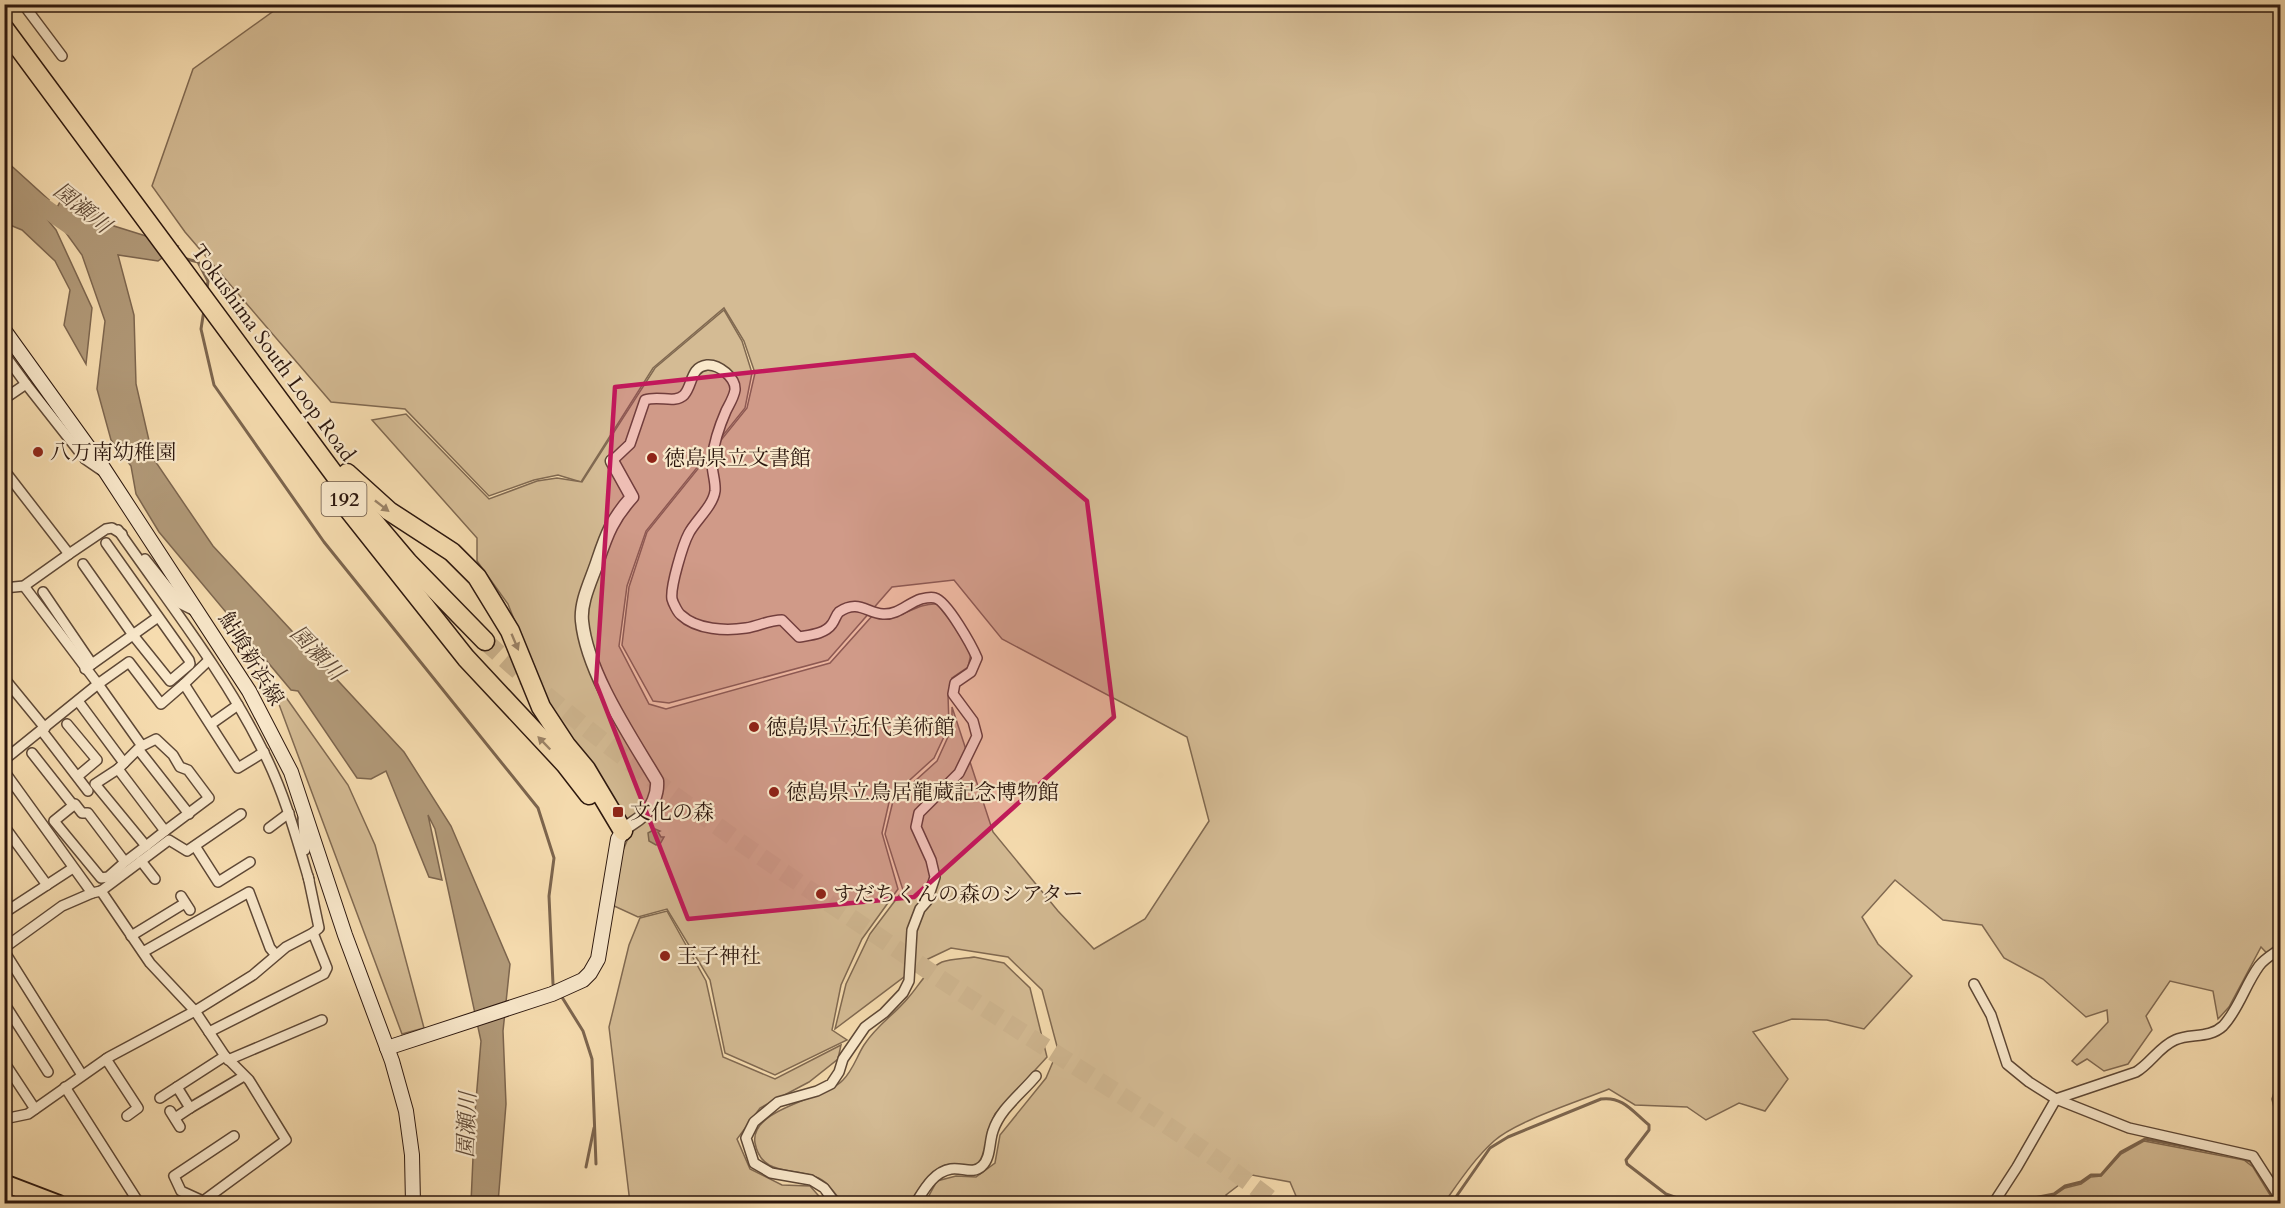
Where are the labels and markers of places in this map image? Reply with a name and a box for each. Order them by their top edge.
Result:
place label: 八万南幼稚園 [50,438,176,467]
place label: 徳島県立文書館 [664,444,811,473]
marker: 八万南幼稚園 [31,445,45,459]
marker: 徳島県立文書館 [645,451,659,465]
place label: 徳島県立近代美術館 [766,713,955,742]
marker: 徳島県立近代美術館 [747,720,761,734]
place label: 徳島県立鳥居龍蔵記念博物館 [786,778,1059,807]
marker: 徳島県立鳥居龍蔵記念博物館 [767,785,781,799]
place label: 文化の森 [630,798,714,827]
marker: 文化の森 [611,805,625,819]
place label: すだちくんの森のシアター [833,880,1084,909]
marker: すだちくんの森のシアター [814,887,828,901]
place label: 王子神社 [677,942,761,971]
marker: 王子神社 [658,949,672,963]

